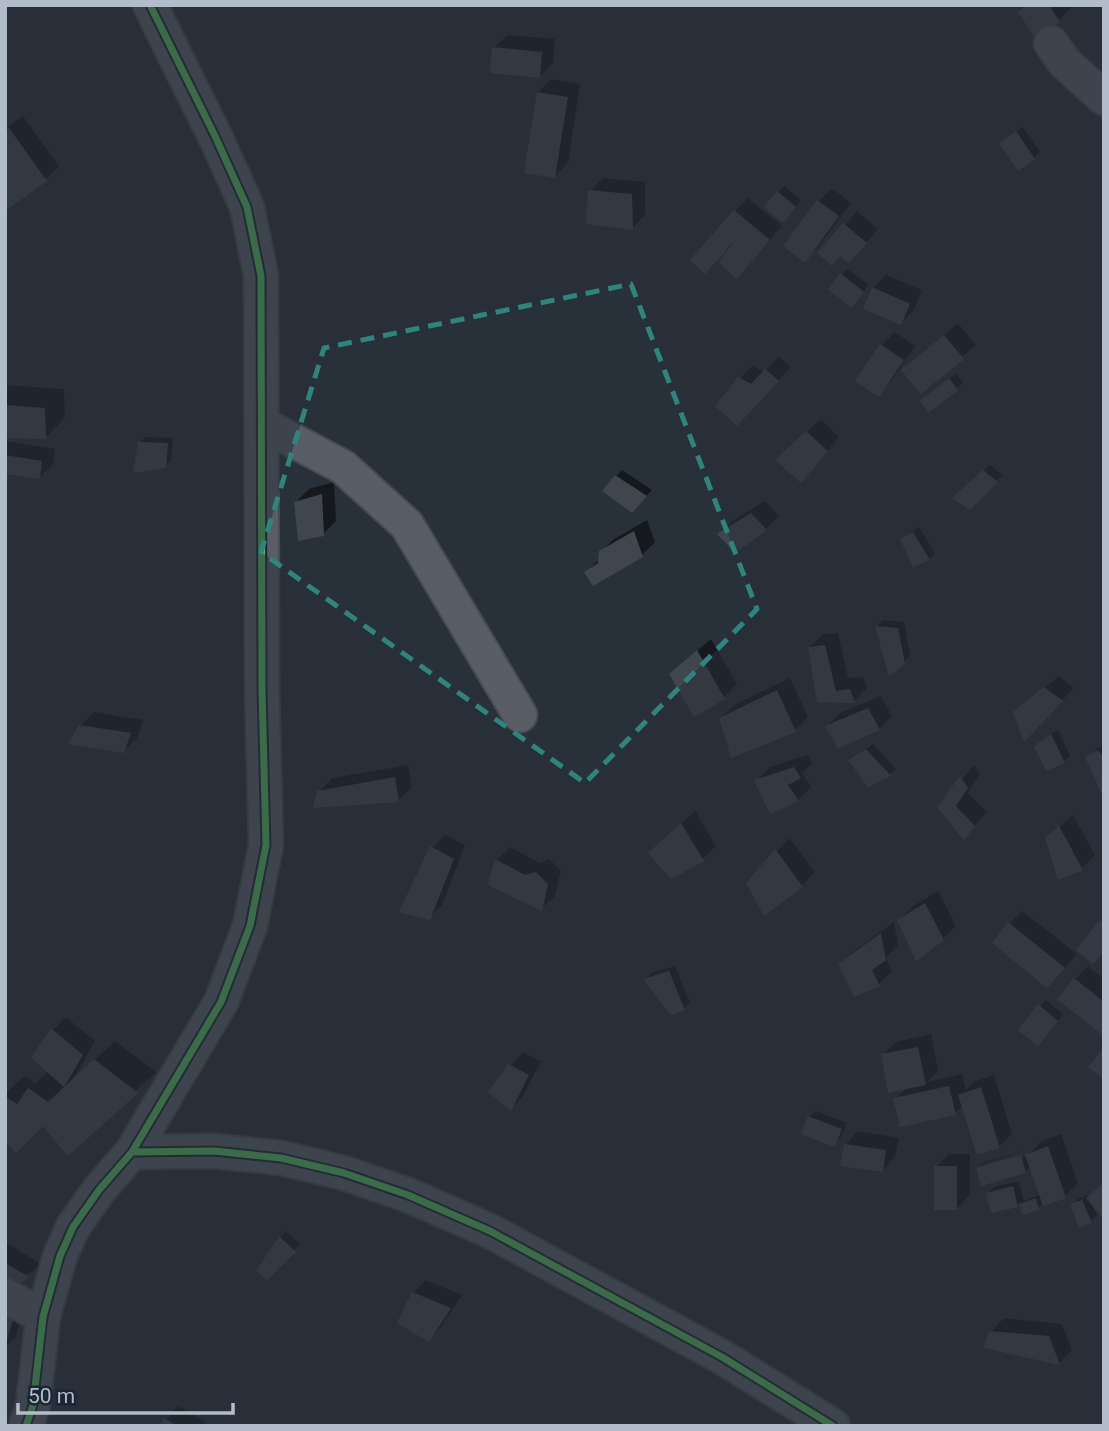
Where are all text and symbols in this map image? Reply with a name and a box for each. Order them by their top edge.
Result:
scale bar [18,1372,233,1416]
text: 50 m [28,1384,75,1408]

